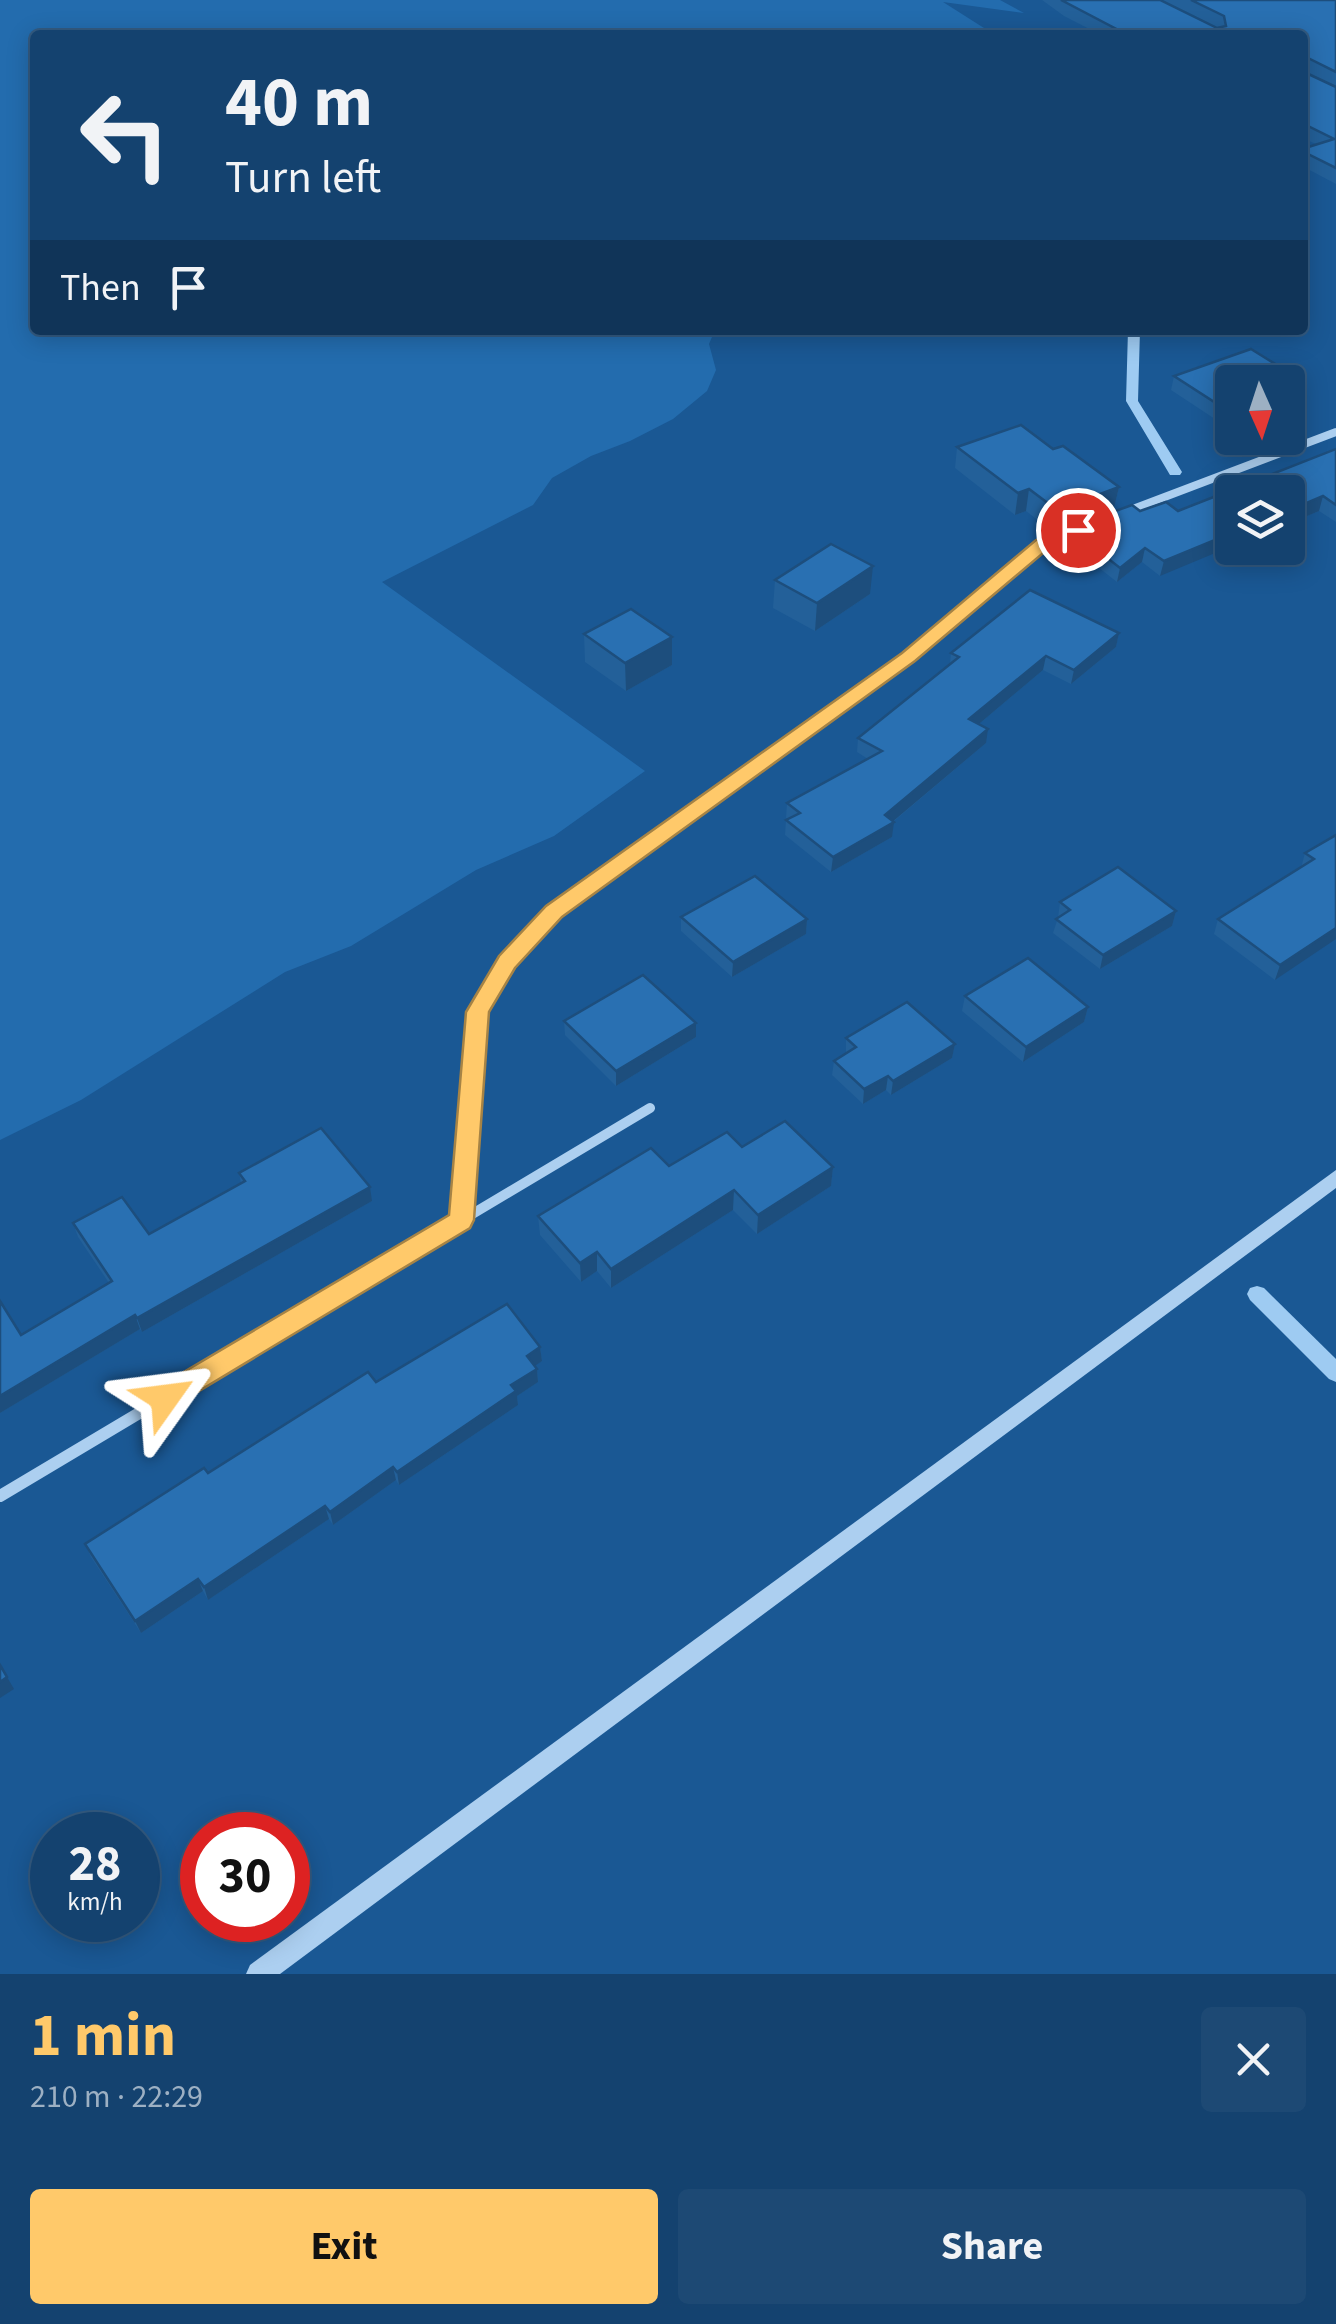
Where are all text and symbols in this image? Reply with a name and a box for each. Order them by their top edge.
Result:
text: 40 m [225,53,373,153]
icon: left [60,70,190,200]
text: Turn left [225,146,381,210]
icon: arrive [161,260,216,315]
text: Then [60,261,141,315]
north arrow [1215,365,1305,455]
map controls [1215,365,1305,565]
button: layers [1215,475,1305,565]
pin [1036,488,1121,573]
icon: arrive [1051,503,1106,558]
position arrow [113,1346,217,1450]
speed limit sign: 30 [180,1812,310,1942]
text: 28 [69,1829,121,1900]
text: km/h [67,1884,123,1920]
text: 1 min [30,1994,176,2079]
button: close [1201,2007,1306,2112]
text: 210 m · 22:29 [30,2074,203,2120]
button: Exit [30,2189,658,2304]
button: Share [678,2189,1306,2304]

